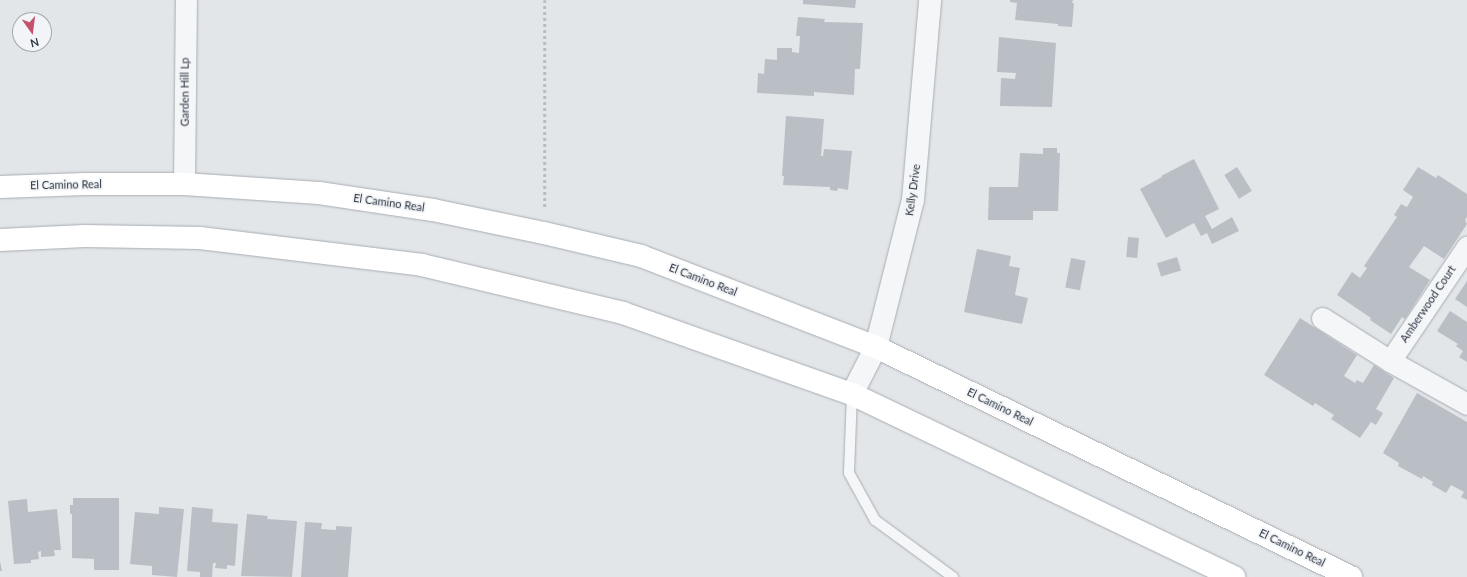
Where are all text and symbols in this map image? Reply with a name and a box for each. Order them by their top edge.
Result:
north arrow [12,12,52,52]
text: N [29,36,40,50]
street label: Garden Hill Lp [178,58,192,126]
street label: Kelly Drive [903,163,923,217]
street label: El Camino Real [30,178,102,192]
street label: El Camino Real [353,191,425,215]
street label: El Camino Real [667,261,739,299]
street label: Amberwood Court [1397,263,1459,345]
street label: El Camino Real [965,385,1035,429]
street label: El Camino Real [1257,526,1327,570]

